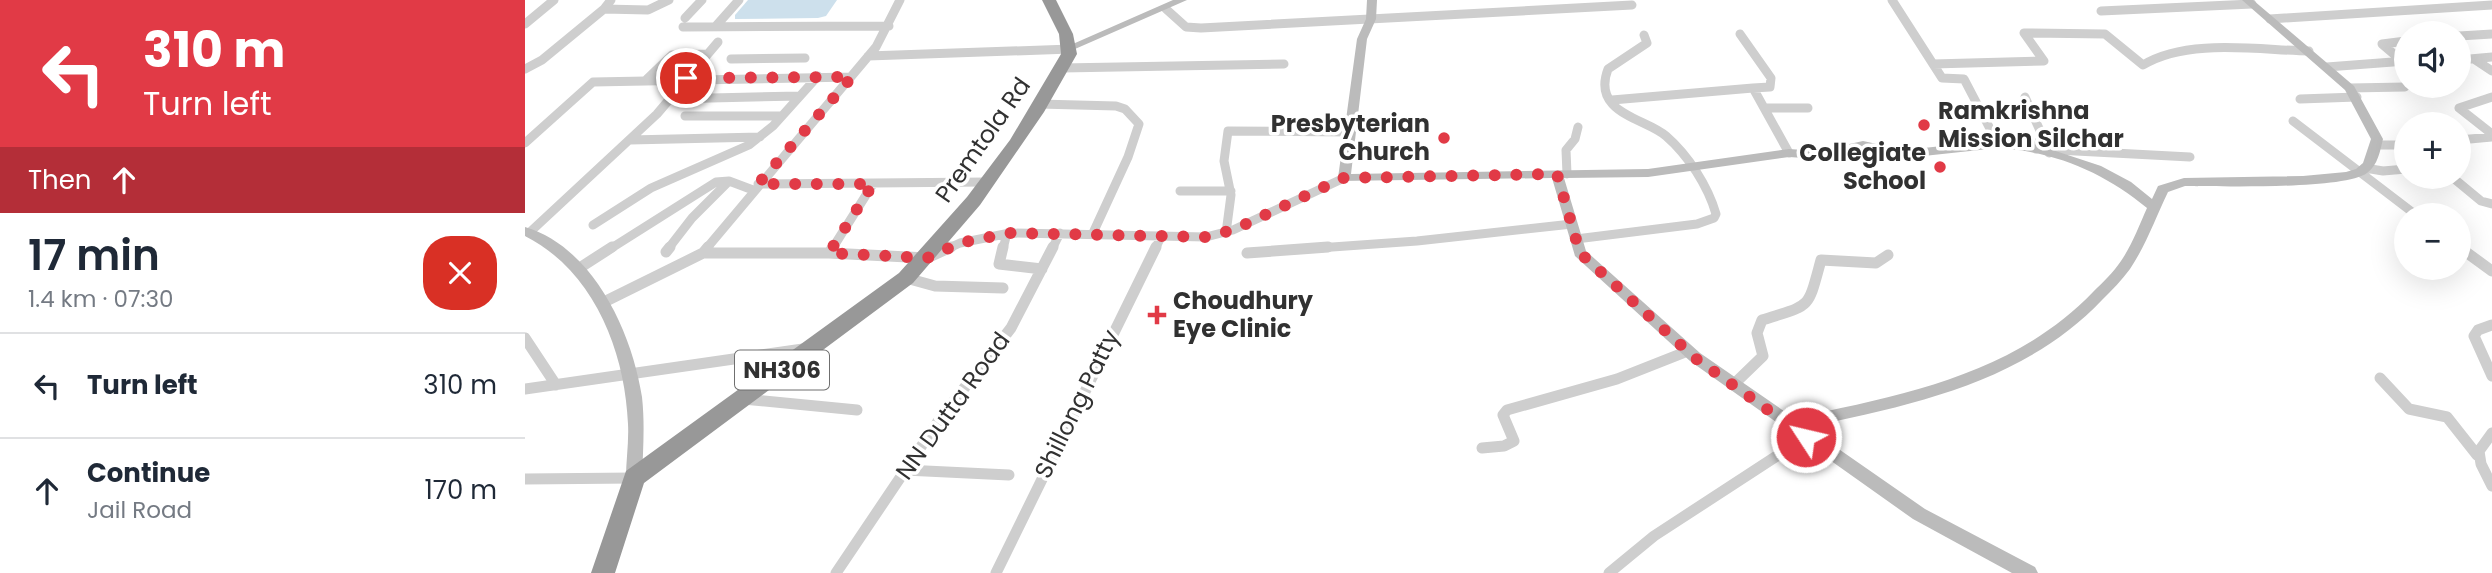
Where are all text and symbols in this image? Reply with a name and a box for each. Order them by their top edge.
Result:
text: 310 m [143,16,285,84]
map controls [2394,21,2471,280]
button: sound [2394,21,2471,98]
icon: left [28,28,119,119]
pin [656,48,716,108]
icon: arrive [667,59,705,97]
street label: Premtola Rd [927,70,1038,209]
text: Turn left [143,81,272,126]
place label: Ramkrishna Mission Silchar [1938,94,2124,155]
place label: Presbyterian Church [1271,107,1430,168]
button: + [2394,112,2471,189]
marker: Ramkrishna Mission Silchar [1916,117,1932,133]
marker: Presbyterian Church [1436,130,1452,146]
place label: Collegiate School [1799,136,1926,197]
marker: Collegiate School [1932,159,1948,175]
icon: ahead [105,161,143,199]
text: Then [28,162,91,198]
button: − [2394,203,2471,280]
text: 17 min [28,226,160,285]
button: close [423,236,497,310]
text: 1.4 km · 07:30 [28,283,173,315]
place label: Choudhury Eye Clinic [1173,284,1314,345]
marker: Choudhury Eye Clinic [1147,305,1167,325]
street label: Shillong Patty [1026,323,1127,484]
street label: NN Dutta Road [888,325,1017,486]
road number: NH306 [735,350,829,390]
icon: left [28,367,66,405]
text: Turn left [87,367,198,403]
text: 310 m [423,367,497,403]
position arrow [1769,400,1843,474]
text: Continue [87,455,210,491]
icon: ahead [28,472,66,510]
text: 170 m [424,472,497,508]
text: Jail Road [87,494,192,526]

